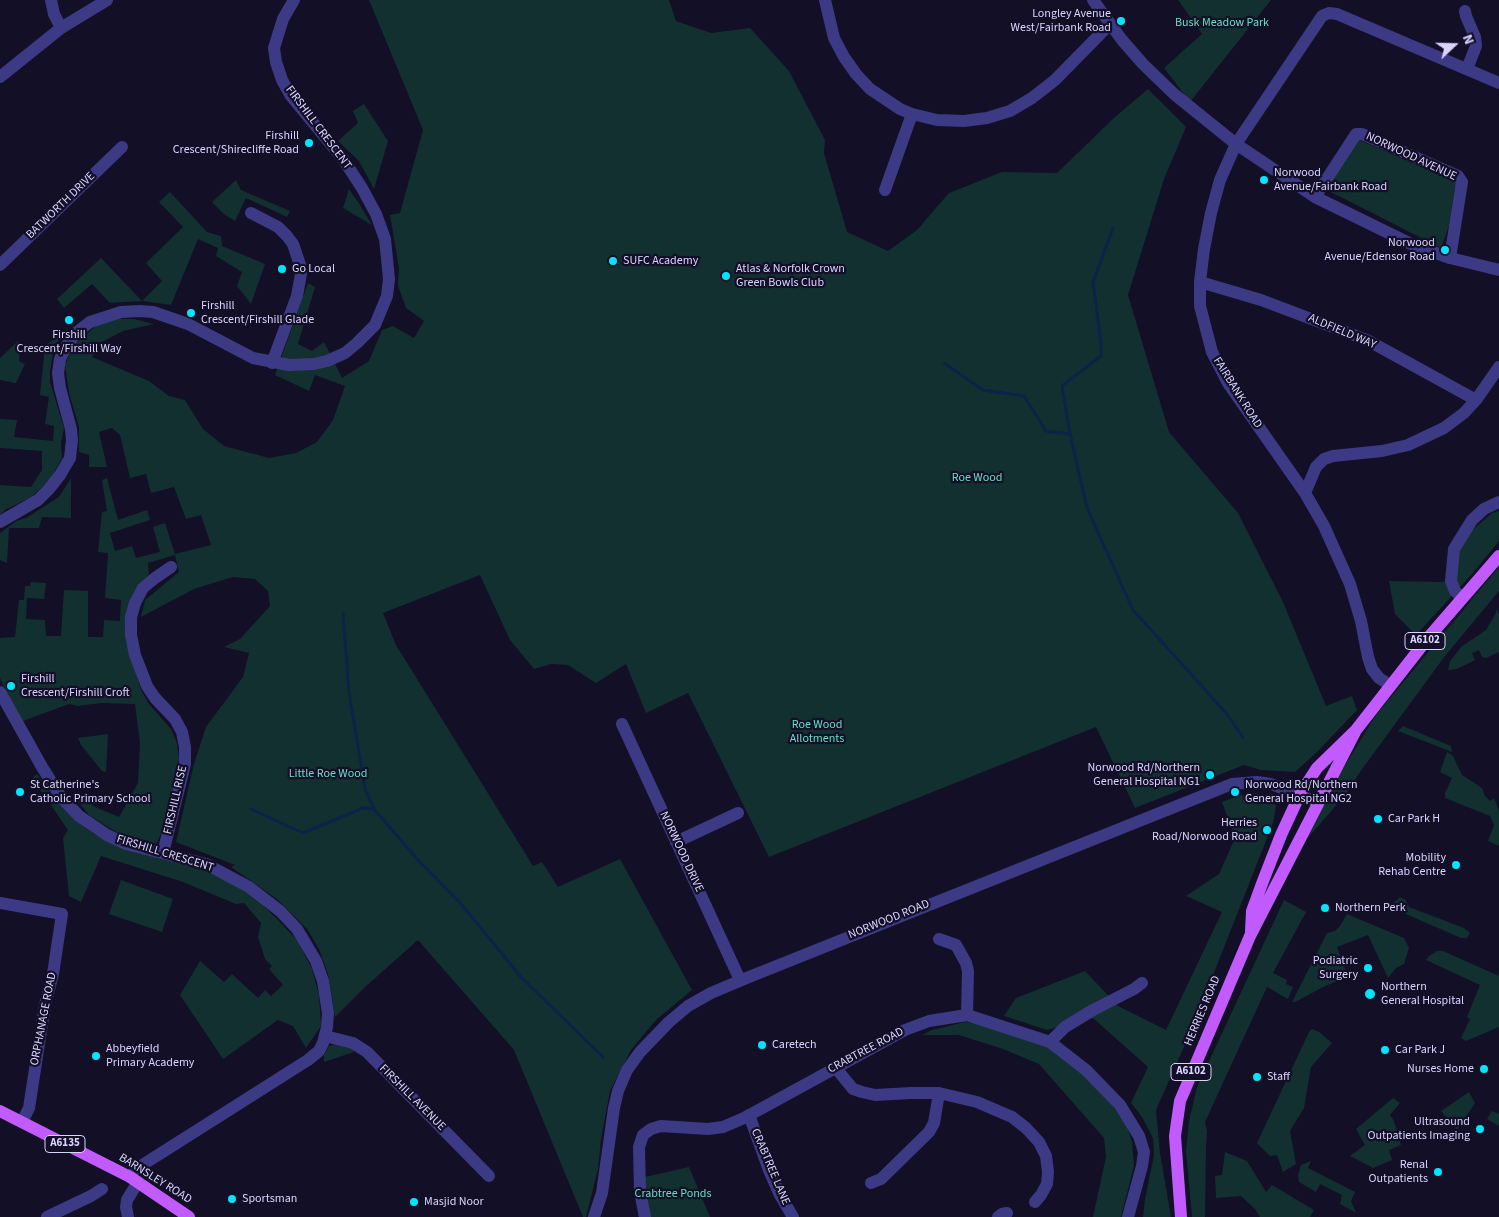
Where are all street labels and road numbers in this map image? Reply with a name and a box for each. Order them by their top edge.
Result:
street label: FIRSHILL CRESCENT [282,83,354,173]
street label: NORWOOD AVENUE [1363,130,1459,184]
street label: BATWORTH DRIVE [24,170,98,242]
street label: ALDFIELD WAY [1306,311,1378,353]
street label: FAIRBANK ROAD [1209,355,1265,431]
road number: A6102 [1405,632,1445,649]
street label: FIRSHILL RISE [161,764,191,836]
street label: NORWOOD DRIVE [656,809,706,895]
street label: FIRSHILL CRESCENT [115,832,215,876]
street label: NORWOOD ROAD [846,897,932,943]
street label: ORPHANAGE ROAD [28,971,60,1067]
street label: HERRIES ROAD [1182,974,1224,1048]
street label: CRABTREE ROAD [826,1025,906,1077]
street label: FIRSHILL AVENUE [376,1062,448,1134]
road number: A6102 [1171,1064,1211,1080]
street label: CRABTREE LANE [747,1127,793,1207]
road number: A6135 [45,1136,85,1152]
street label: BARNSLEY ROAD [116,1151,194,1207]

